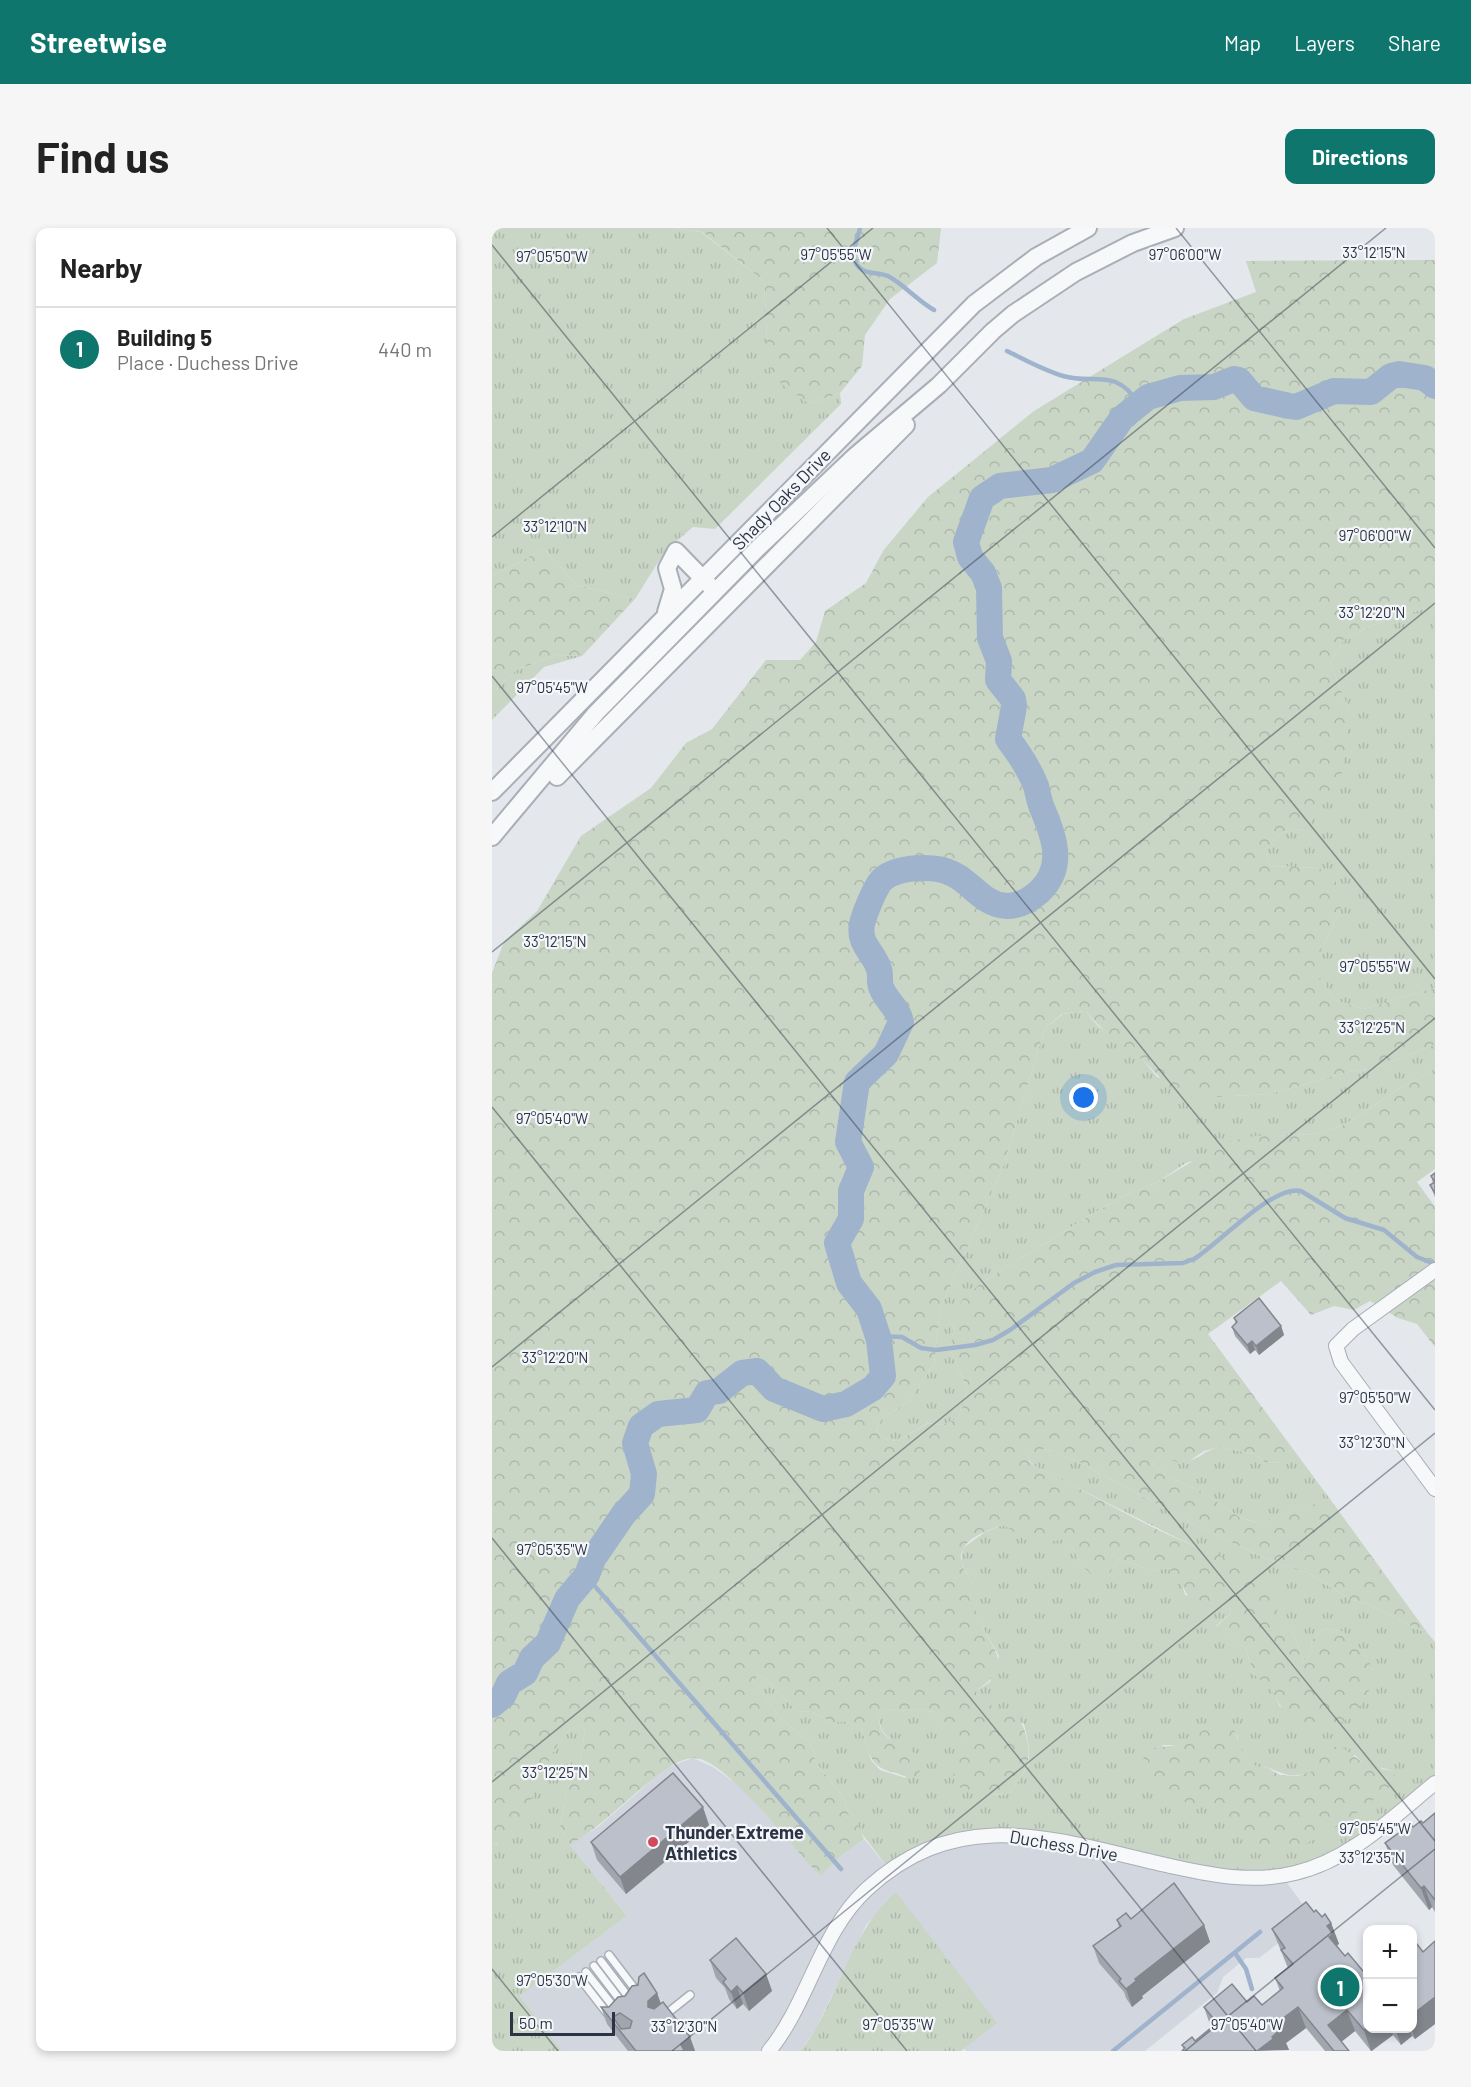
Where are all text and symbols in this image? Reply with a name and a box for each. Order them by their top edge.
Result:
text: Streetwise [30,25,167,59]
text: Map [1224,30,1261,55]
text: Layers [1294,30,1355,55]
text: Share [1388,30,1441,55]
button: Directions [1285,129,1435,184]
text: Find us [36,131,169,181]
text: 33°12'15"N [1342,243,1406,261]
text: 97°05'55"W [800,245,872,263]
text: 97°06'00"W [1149,245,1221,263]
text: 97°05'50"W [516,247,588,265]
text: Nearby [60,252,142,283]
text: Building 5 [117,324,212,350]
text: 1 [76,337,83,361]
text: 440 m [378,337,432,361]
text: Place · Duchess Drive [117,350,299,374]
street label: Shady Oaks Drive [727,444,835,554]
text: 33°12'10"N [523,517,587,535]
text: 97°06'00"W [1339,526,1411,544]
text: 33°12'20"N [1338,603,1406,621]
text: 97°05'45"W [516,678,588,696]
text: 33°12'15"N [523,932,587,950]
text: 97°05'55"W [1339,957,1411,975]
text: 33°12'25"N [1339,1018,1405,1036]
your location [1069,1083,1098,1112]
text: 97°05'40"W [516,1109,588,1127]
text: 33°12'20"N [521,1348,589,1366]
text: 97°05'50"W [1339,1388,1411,1406]
text: 33°12'30"N [1339,1433,1405,1451]
text: 97°05'35"W [516,1540,588,1558]
text: 33°12'25"N [522,1763,588,1781]
text: 97°05'45"W [1339,1819,1411,1837]
place label: Thunder Extreme Athletics [665,1821,804,1864]
street label: Duchess Drive [1008,1825,1120,1865]
marker: Thunder Extreme Athletics [646,1835,660,1849]
text: 33°12'35"N [1339,1848,1405,1866]
map controls [1363,1925,1417,2033]
button: + [1363,1925,1417,1979]
pin: 1 [1320,1964,1360,2010]
text: 97°05'30"W [516,1971,588,1989]
button: − [1363,1979,1417,2033]
scale bar [510,2009,615,2036]
text: 50 m [519,2013,553,2032]
text: 97°05'35"W [862,2015,934,2033]
text: 97°05'40"W [1211,2015,1283,2033]
text: 33°12'30"N [651,2017,717,2035]

